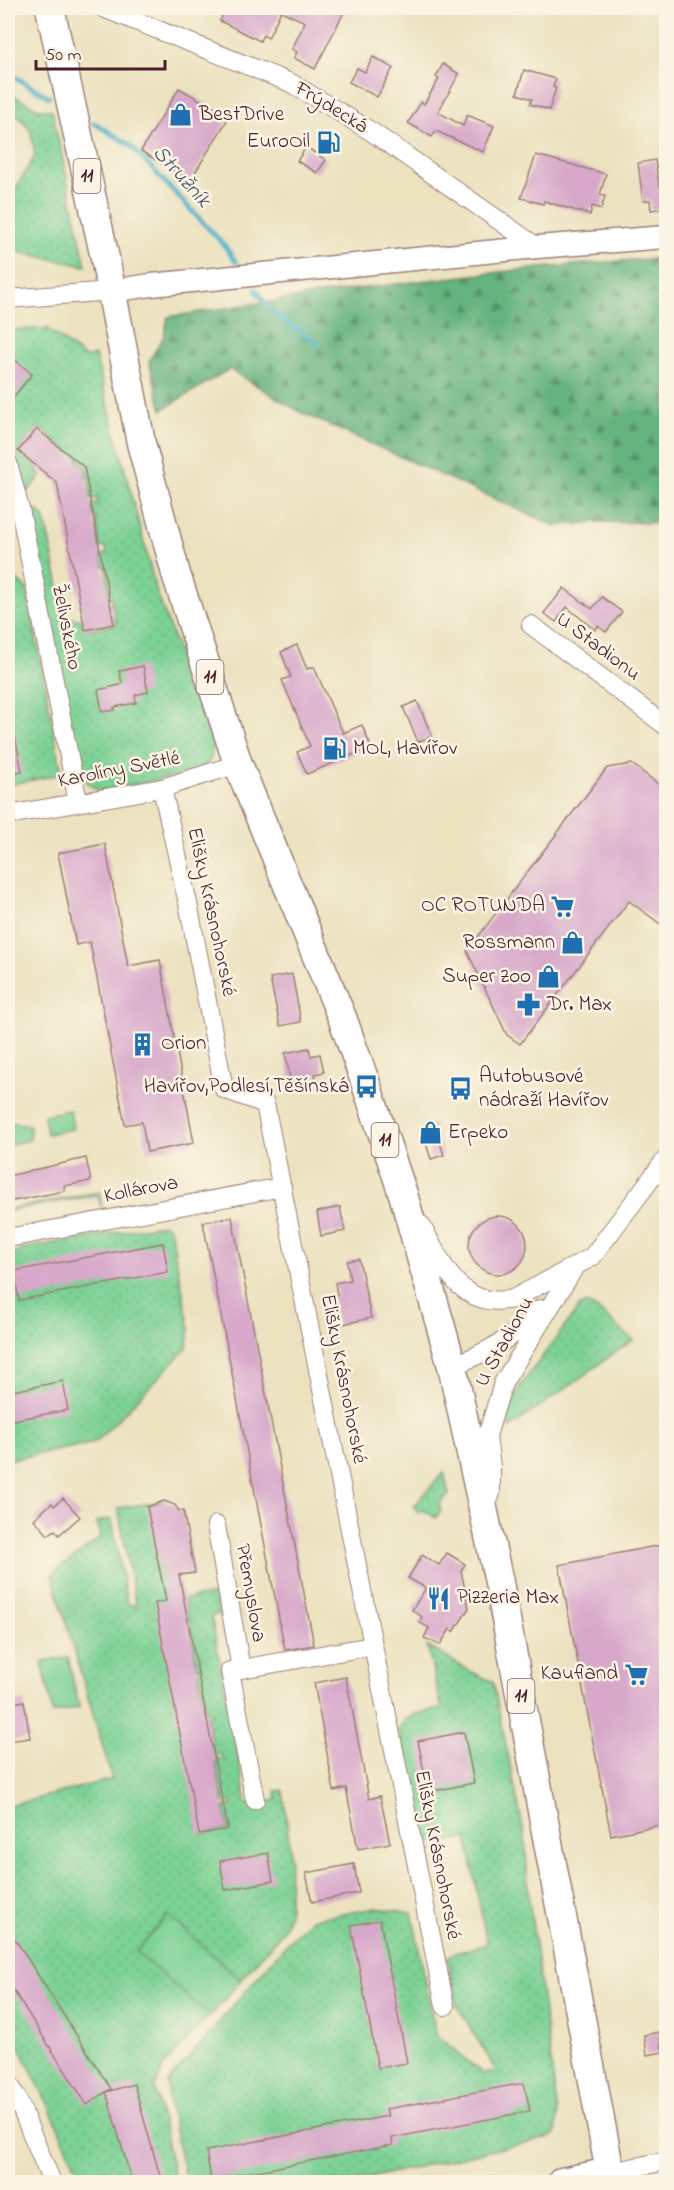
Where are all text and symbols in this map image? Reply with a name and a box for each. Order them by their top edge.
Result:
scale bar [36,33,165,71]
text: 50 m [45,43,82,69]
street label: Frýdecká [287,74,374,144]
place label: BestDrive [198,100,285,130]
shop icon: BestDrive [168,102,194,128]
place label: EuroOil [247,127,310,157]
fuel station icon: EuroOil [315,129,341,155]
water label: Stružník [144,139,219,216]
road number: 11 [74,159,100,193]
street label: Želivského [43,581,89,673]
street label: U Stadionu [549,605,647,689]
road number: 11 [196,660,224,694]
place label: MOL, Havířov [353,734,458,764]
fuel station icon: MOL, Havířov [322,736,348,762]
street label: Karolíny Světlé [55,743,184,799]
street label: Elišky Krásnohorské [176,825,244,1000]
place label: OC ROTUNDA [421,891,545,921]
supermarket icon: OC ROTUNDA [550,893,576,919]
place label: Rossmann [463,928,555,958]
shop icon: Rossmann [560,930,586,956]
place label: Super zoo [442,962,531,992]
shop icon: Super zoo [536,964,562,990]
place label: Dr. Max [546,990,612,1020]
pharmacy icon: Dr. Max [516,992,542,1018]
place label: Orion [161,1029,206,1059]
building icon: Orion [130,1031,156,1057]
place label: Autobusové nádraží Havířov [479,1062,609,1116]
place label: Havířov,Podlesí,Těšínská [144,1072,349,1102]
bus stop icon: Havířov,Podlesí,Těšínská [354,1074,380,1100]
bus stop icon: Autobusové nádraží Havířov [448,1076,474,1102]
place label: Erpeko [448,1118,508,1148]
shop icon: Erpeko [417,1120,443,1146]
road number: 11 [372,1123,398,1157]
street label: Kollárova [101,1168,181,1212]
street label: U Stadionu [468,1291,542,1393]
street label: Elišky Krásnohorské [310,1292,374,1467]
street label: Přemyslova [225,1541,273,1645]
place label: Pizzeria Max [457,1583,559,1613]
restaurant icon: Pizzeria Max [426,1585,452,1611]
place label: Kaufland [540,1659,618,1689]
supermarket icon: Kaufland [623,1661,649,1687]
road number: 11 [508,1679,534,1713]
street label: Elišky Krásnohorské [404,1768,468,1943]

